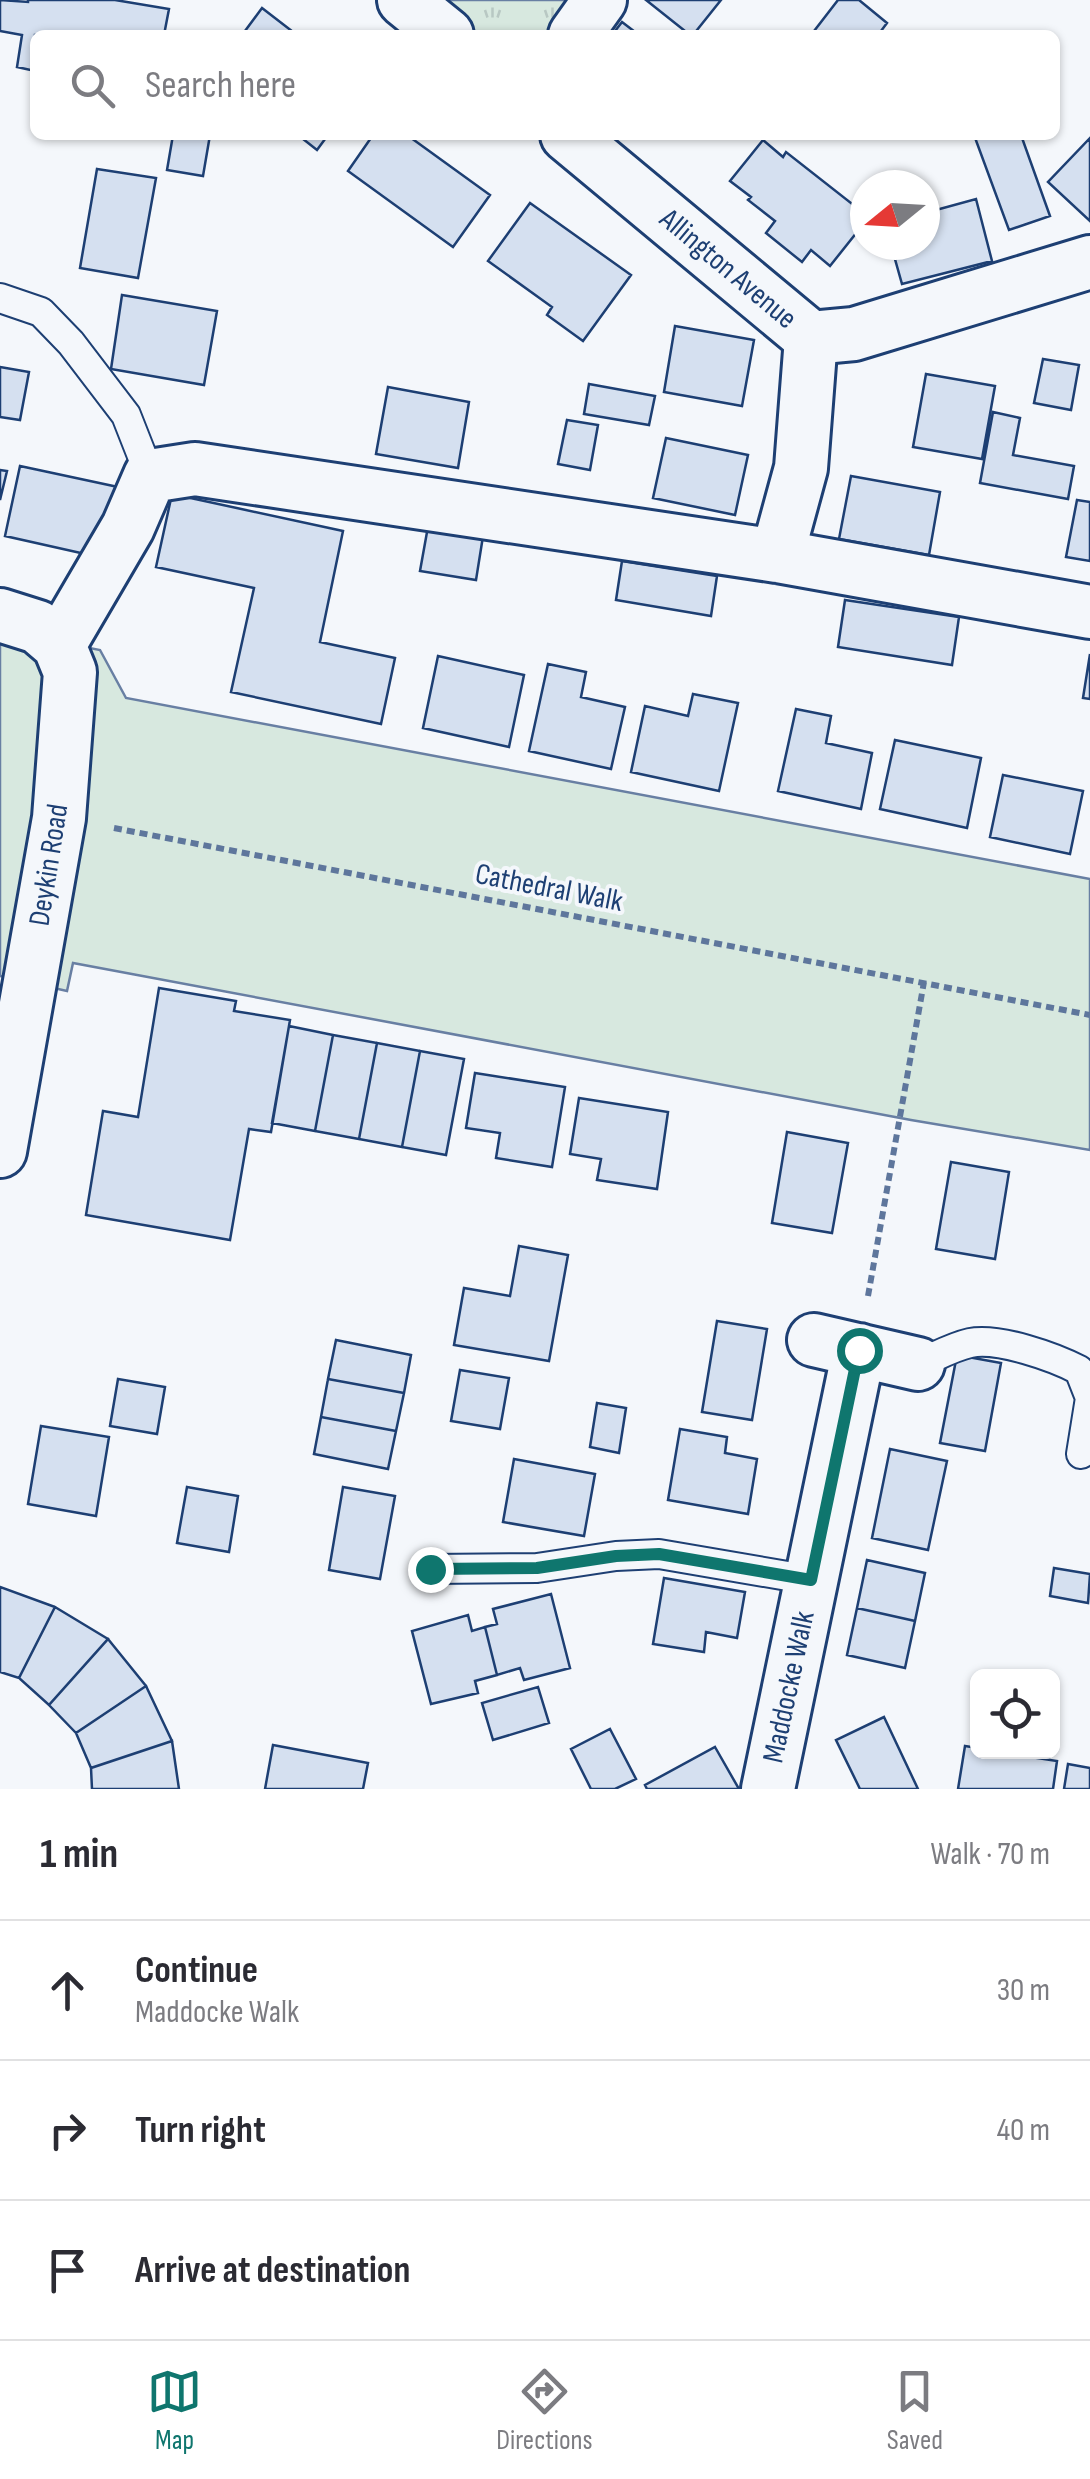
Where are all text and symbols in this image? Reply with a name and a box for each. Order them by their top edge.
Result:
search box [30,30,1060,140]
icon: search [65,58,120,113]
text: Search here [145,63,296,108]
north arrow [850,170,940,260]
street label: Allington Avenue [651,201,804,337]
street label: Deykin Road [22,802,76,928]
street label: Cathedral Walk [472,856,626,920]
route start [837,1328,883,1374]
route end [408,1547,454,1593]
street label: Maddocke Walk [755,1607,823,1766]
map controls [970,1669,1060,1759]
button: locate [970,1669,1060,1759]
text: 1 min [40,1829,118,1880]
text: Walk · 70 m [930,1835,1050,1874]
text: Continue [135,1948,258,1993]
icon: ahead [40,1963,95,2018]
text: 30 m [997,1971,1050,2010]
text: Maddocke Walk [135,1993,299,2032]
icon: right [40,2103,95,2158]
text: Turn right [135,2108,266,2153]
text: 40 m [997,2111,1050,2150]
icon: arrive [40,2243,95,2298]
text: Arrive at destination [135,2248,410,2293]
tab: Map [147,2364,202,2457]
tab: Directions [496,2364,593,2457]
tab: Saved [887,2364,943,2457]

